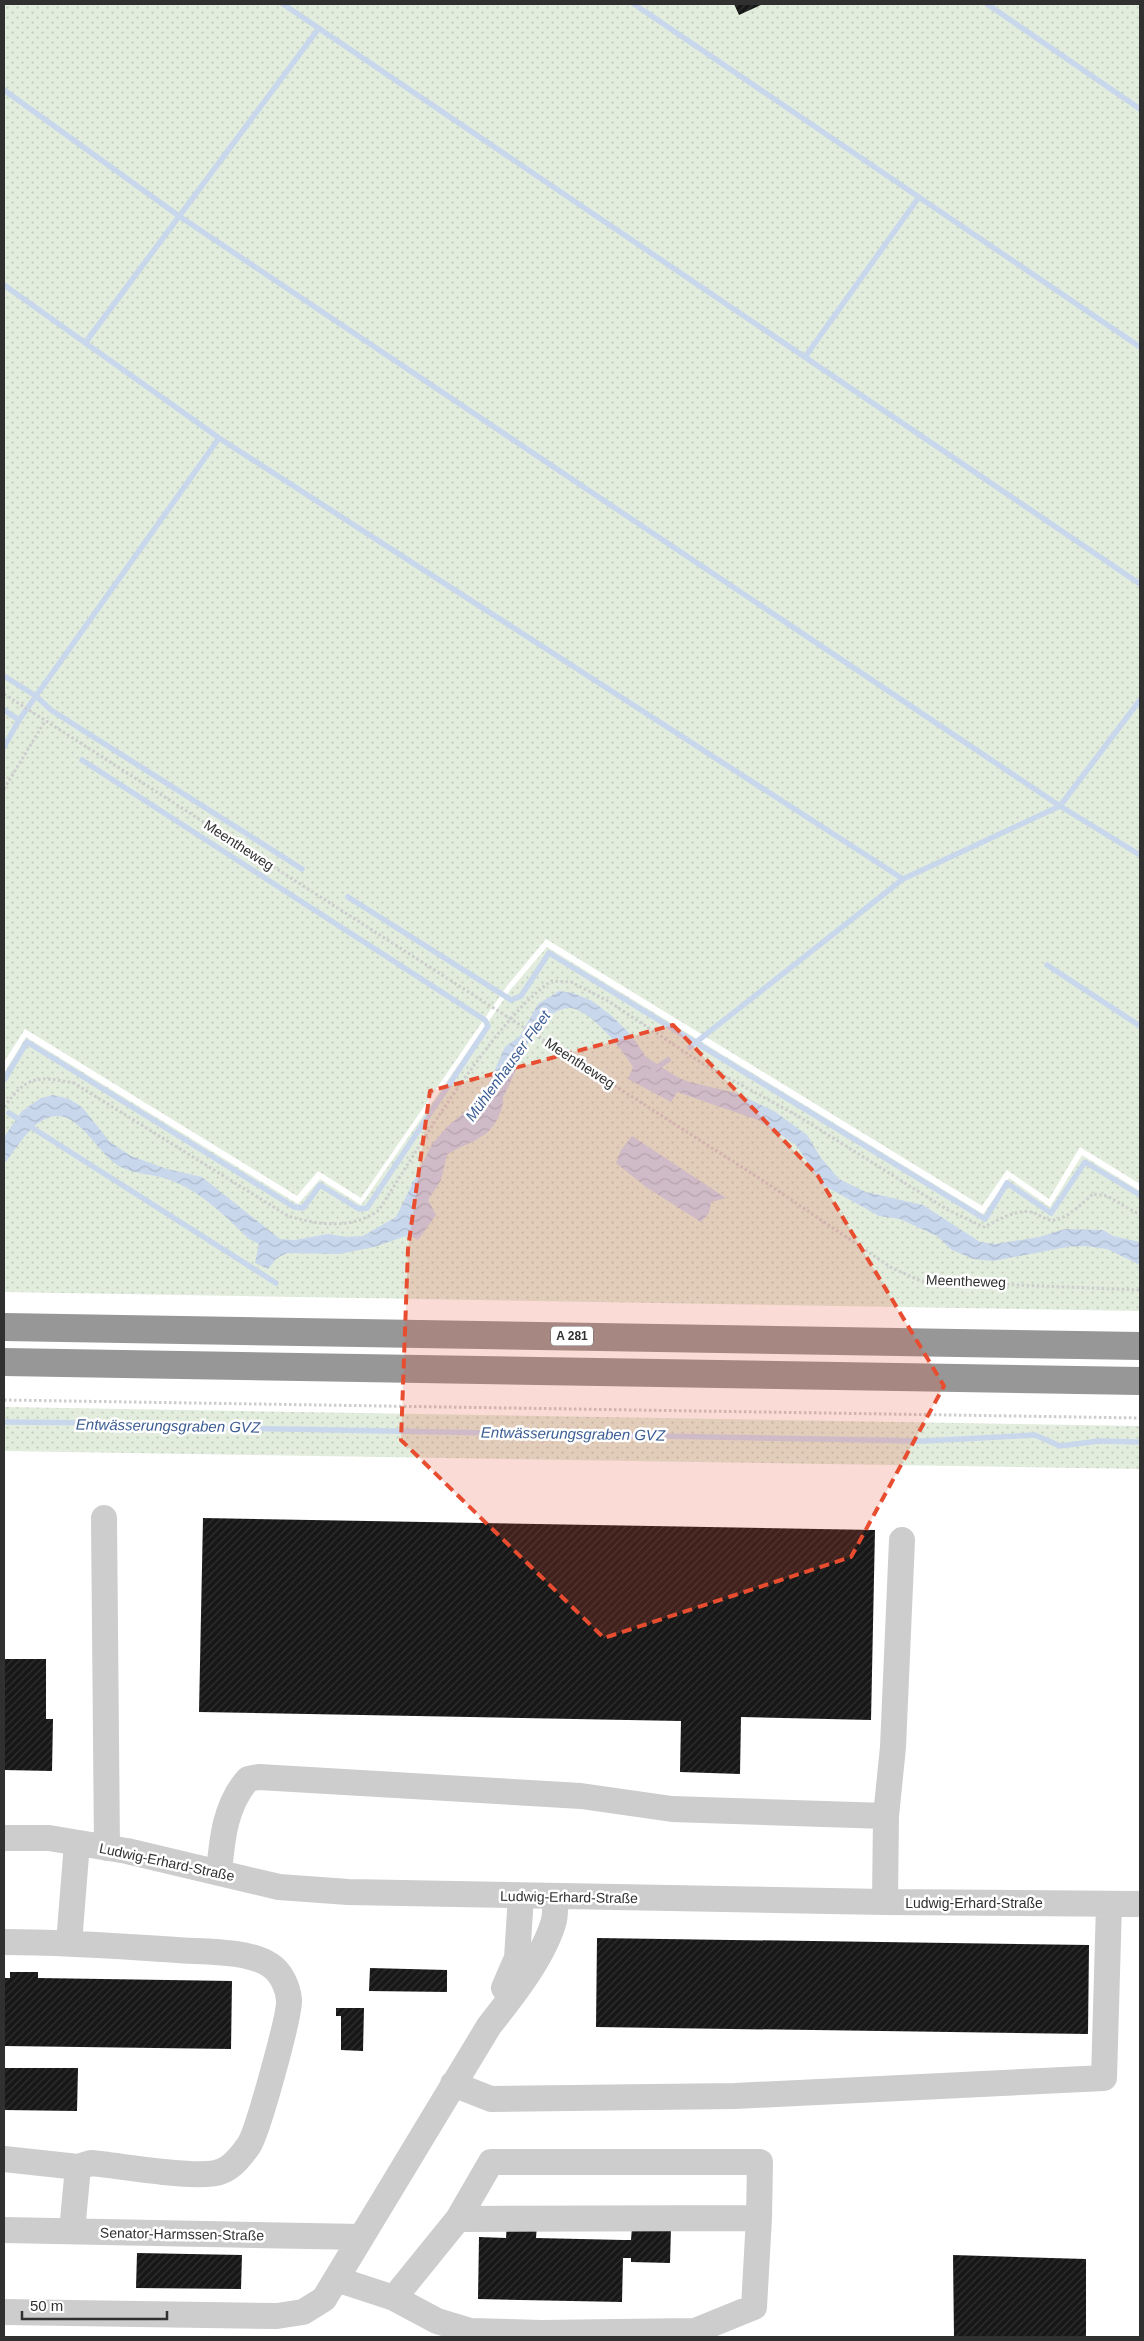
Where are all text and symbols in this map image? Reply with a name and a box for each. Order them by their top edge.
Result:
street label: Meentheweg [201,816,277,874]
water label: Mühlenhauser Fleet [462,1006,554,1124]
street label: Meentheweg [542,1034,618,1092]
street label: Meentheweg [926,1272,1006,1290]
road number: A 281 [551,1326,593,1345]
water label: Entwässerungsgraben GVZ [76,1415,261,1436]
water label: Entwässerungsgraben GVZ [481,1423,666,1444]
street label: Ludwig-Erhard-Straße [98,1840,236,1884]
street label: Ludwig-Erhard-Straße [500,1888,638,1906]
street label: Ludwig-Erhard-Straße [905,1895,1043,1911]
street label: Senator-Harmssen-Straße [100,2225,264,2243]
scale bar [22,2288,168,2320]
text: 50 m [30,2297,63,2314]

